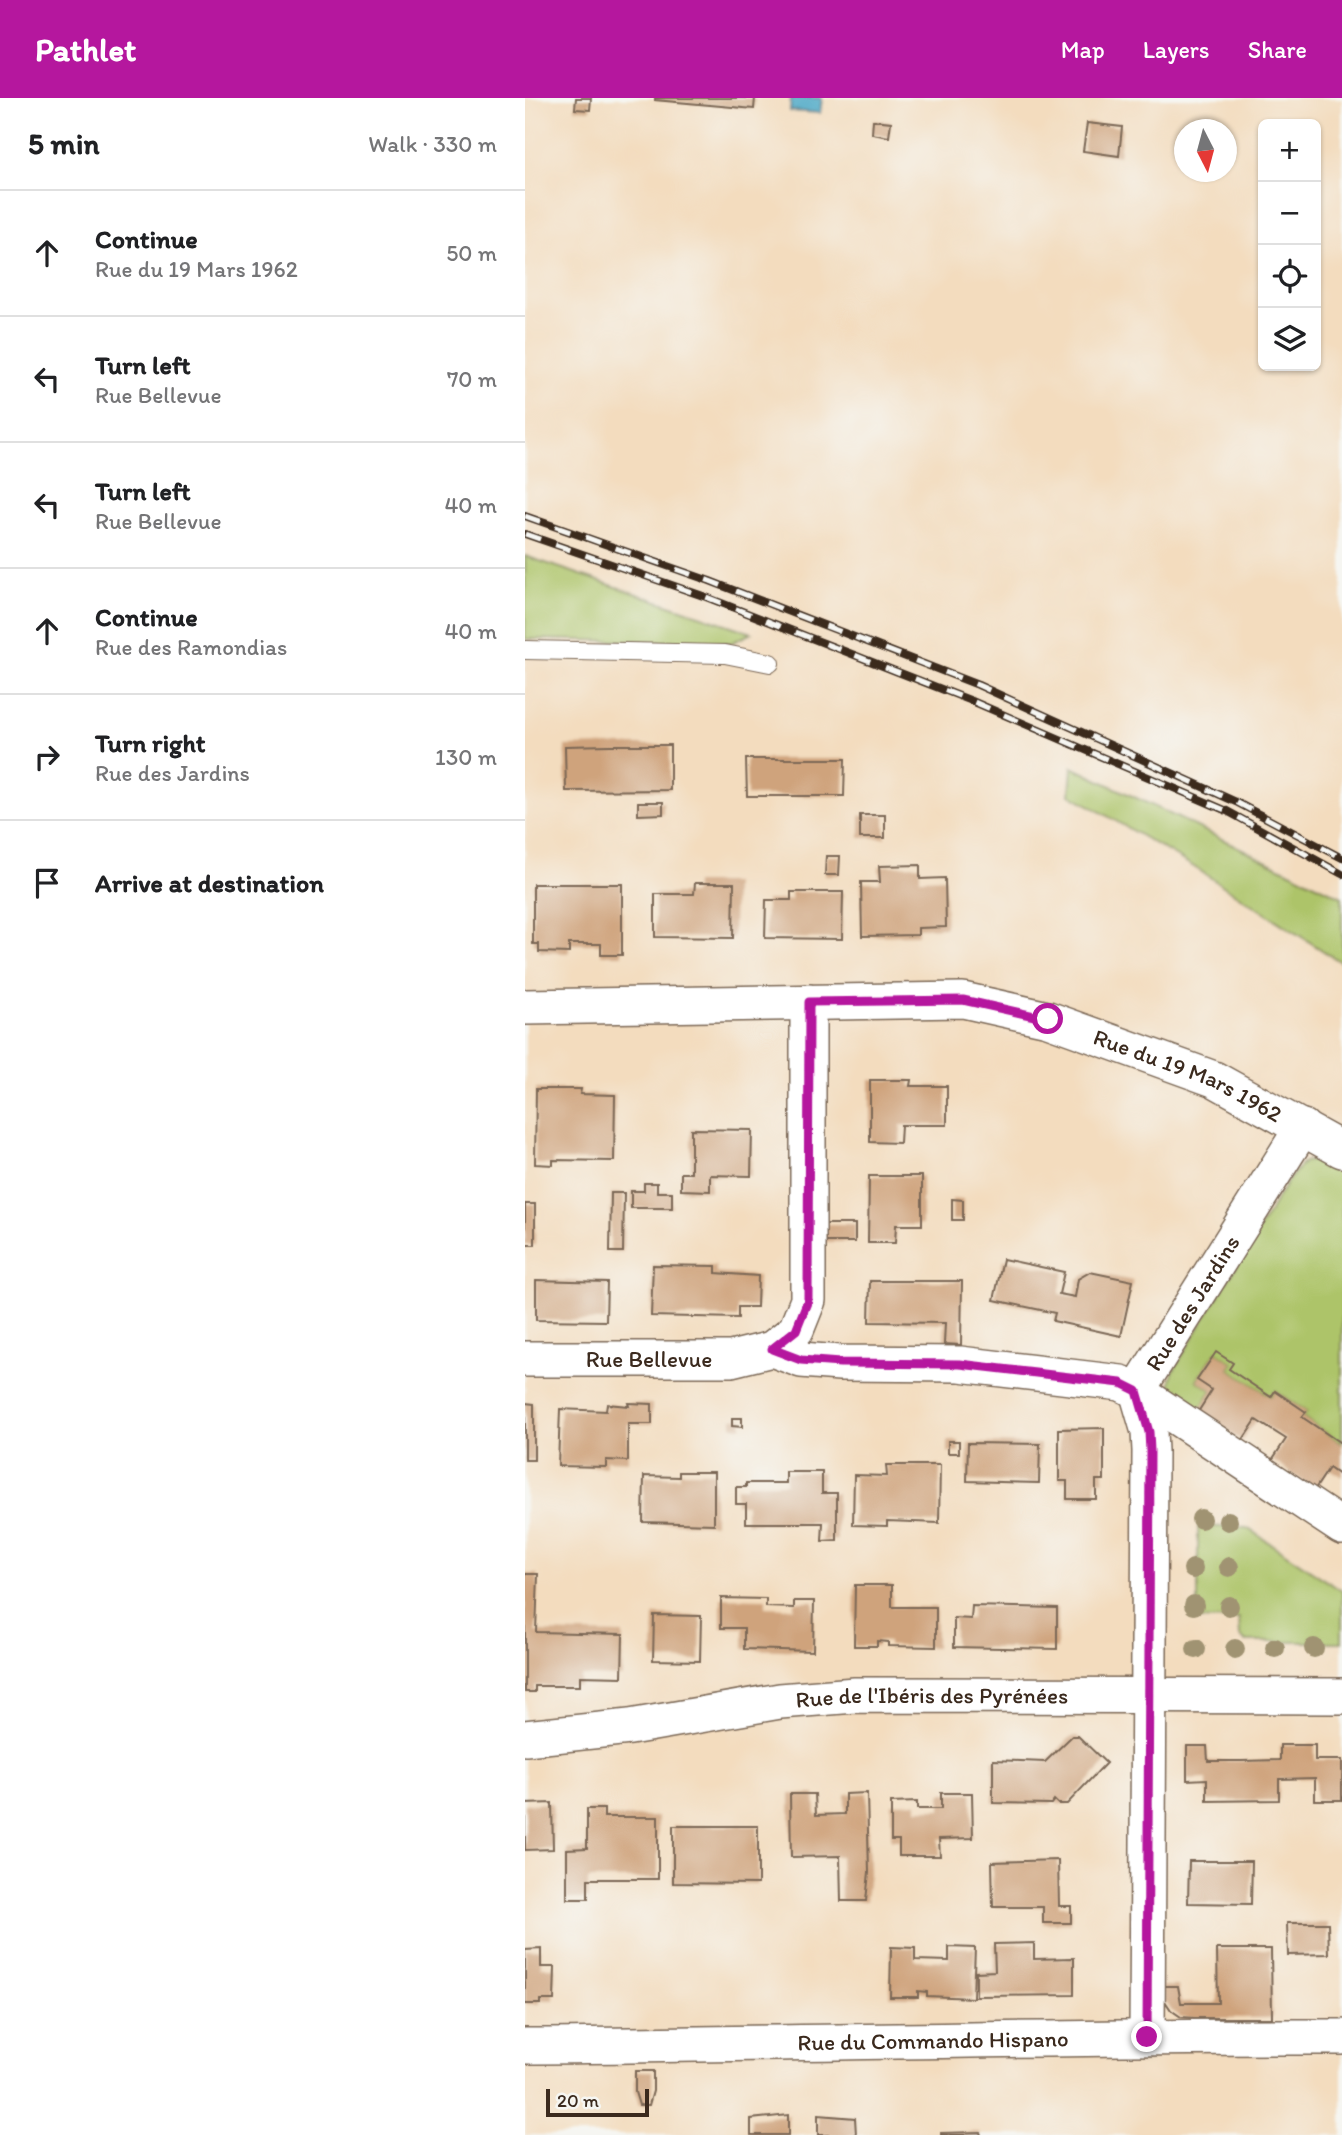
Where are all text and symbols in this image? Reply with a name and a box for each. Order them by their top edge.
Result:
text: Pathlet [35,30,137,69]
text: Map [1061,35,1105,64]
text: Layers [1143,35,1210,64]
text: Share [1248,35,1307,64]
north arrow [1174,119,1237,182]
map controls [1258,119,1321,371]
button: + [1258,119,1321,182]
text: 5 min [28,125,99,162]
text: Walk · 330 m [368,130,497,158]
button: − [1258,182,1321,245]
text: Continue [95,223,198,255]
icon: ahead [28,234,66,272]
text: 50 m [446,239,497,267]
button: locate [1258,245,1321,308]
text: Rue du 19 Mars 1962 [95,255,298,283]
button: layers [1258,308,1321,371]
text: Turn left [95,349,191,381]
icon: left [28,360,66,398]
text: 70 m [447,365,497,393]
text: Rue Bellevue [95,381,222,409]
text: Turn left [95,475,191,507]
icon: left [28,486,66,524]
text: 40 m [444,491,497,519]
text: Rue Bellevue [95,507,222,535]
text: Continue [95,601,198,633]
icon: ahead [28,612,66,650]
text: 40 m [444,617,497,645]
text: Rue des Ramondias [95,633,287,661]
text: Turn right [95,727,206,759]
icon: right [28,738,66,776]
text: 130 m [435,743,497,771]
text: Rue des Jardins [95,759,250,787]
icon: arrive [28,864,66,902]
text: Arrive at destination [95,867,324,899]
route start [1032,1003,1063,1034]
street label: Rue du 19 Mars 1962 [1090,1023,1287,1128]
street label: Rue des Jardins [1139,1230,1246,1376]
street label: Rue Bellevue [586,1345,712,1373]
street label: Rue de l'Ibéris des Pyrénées [795,1681,1068,1714]
route end [1131,2021,1162,2052]
street label: Rue du Commando Hispano [797,2024,1069,2057]
scale bar [546,2086,649,2118]
text: 20 m [557,2089,599,2112]

